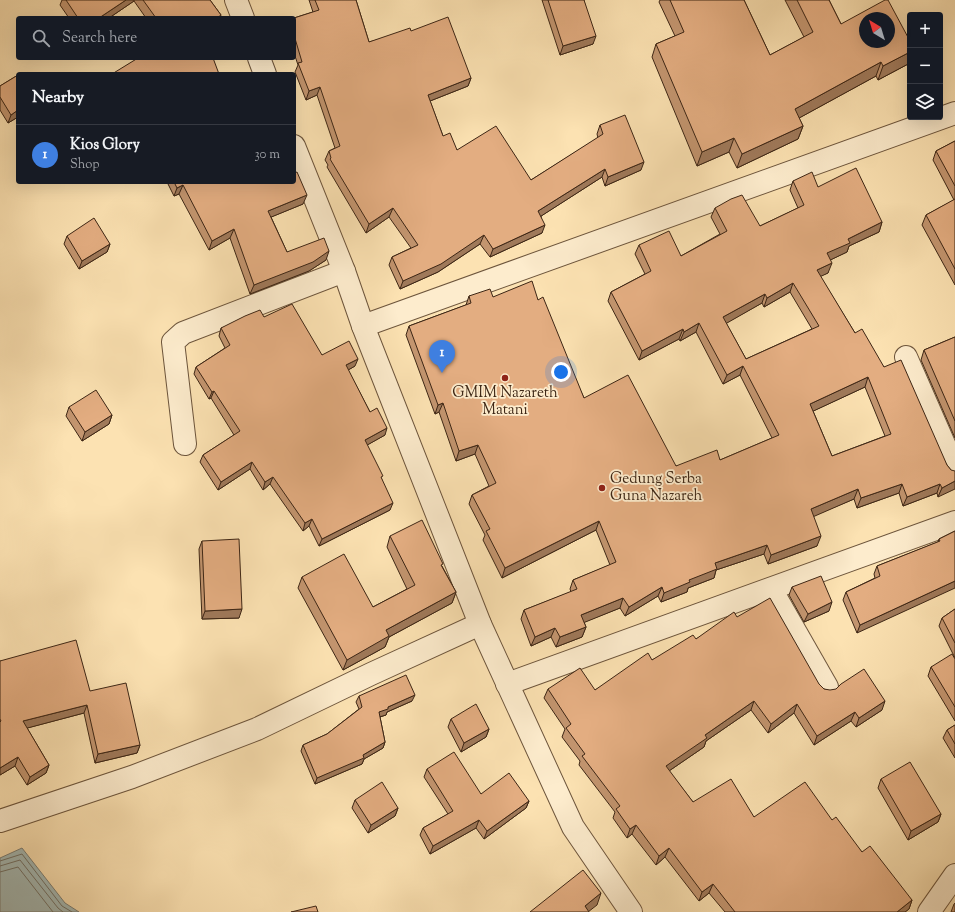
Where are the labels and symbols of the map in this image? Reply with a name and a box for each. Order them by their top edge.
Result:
north arrow [859,12,895,48]
pin: 1 [429,340,455,373]
your location [551,362,571,382]
marker: GMIM Nazareth Matani [500,373,510,383]
place label: GMIM Nazareth Matani [452,383,558,421]
place label: Gedung Serba Guna Nazareh [610,469,703,507]
marker: Gedung Serba Guna Nazareh [597,483,607,493]

